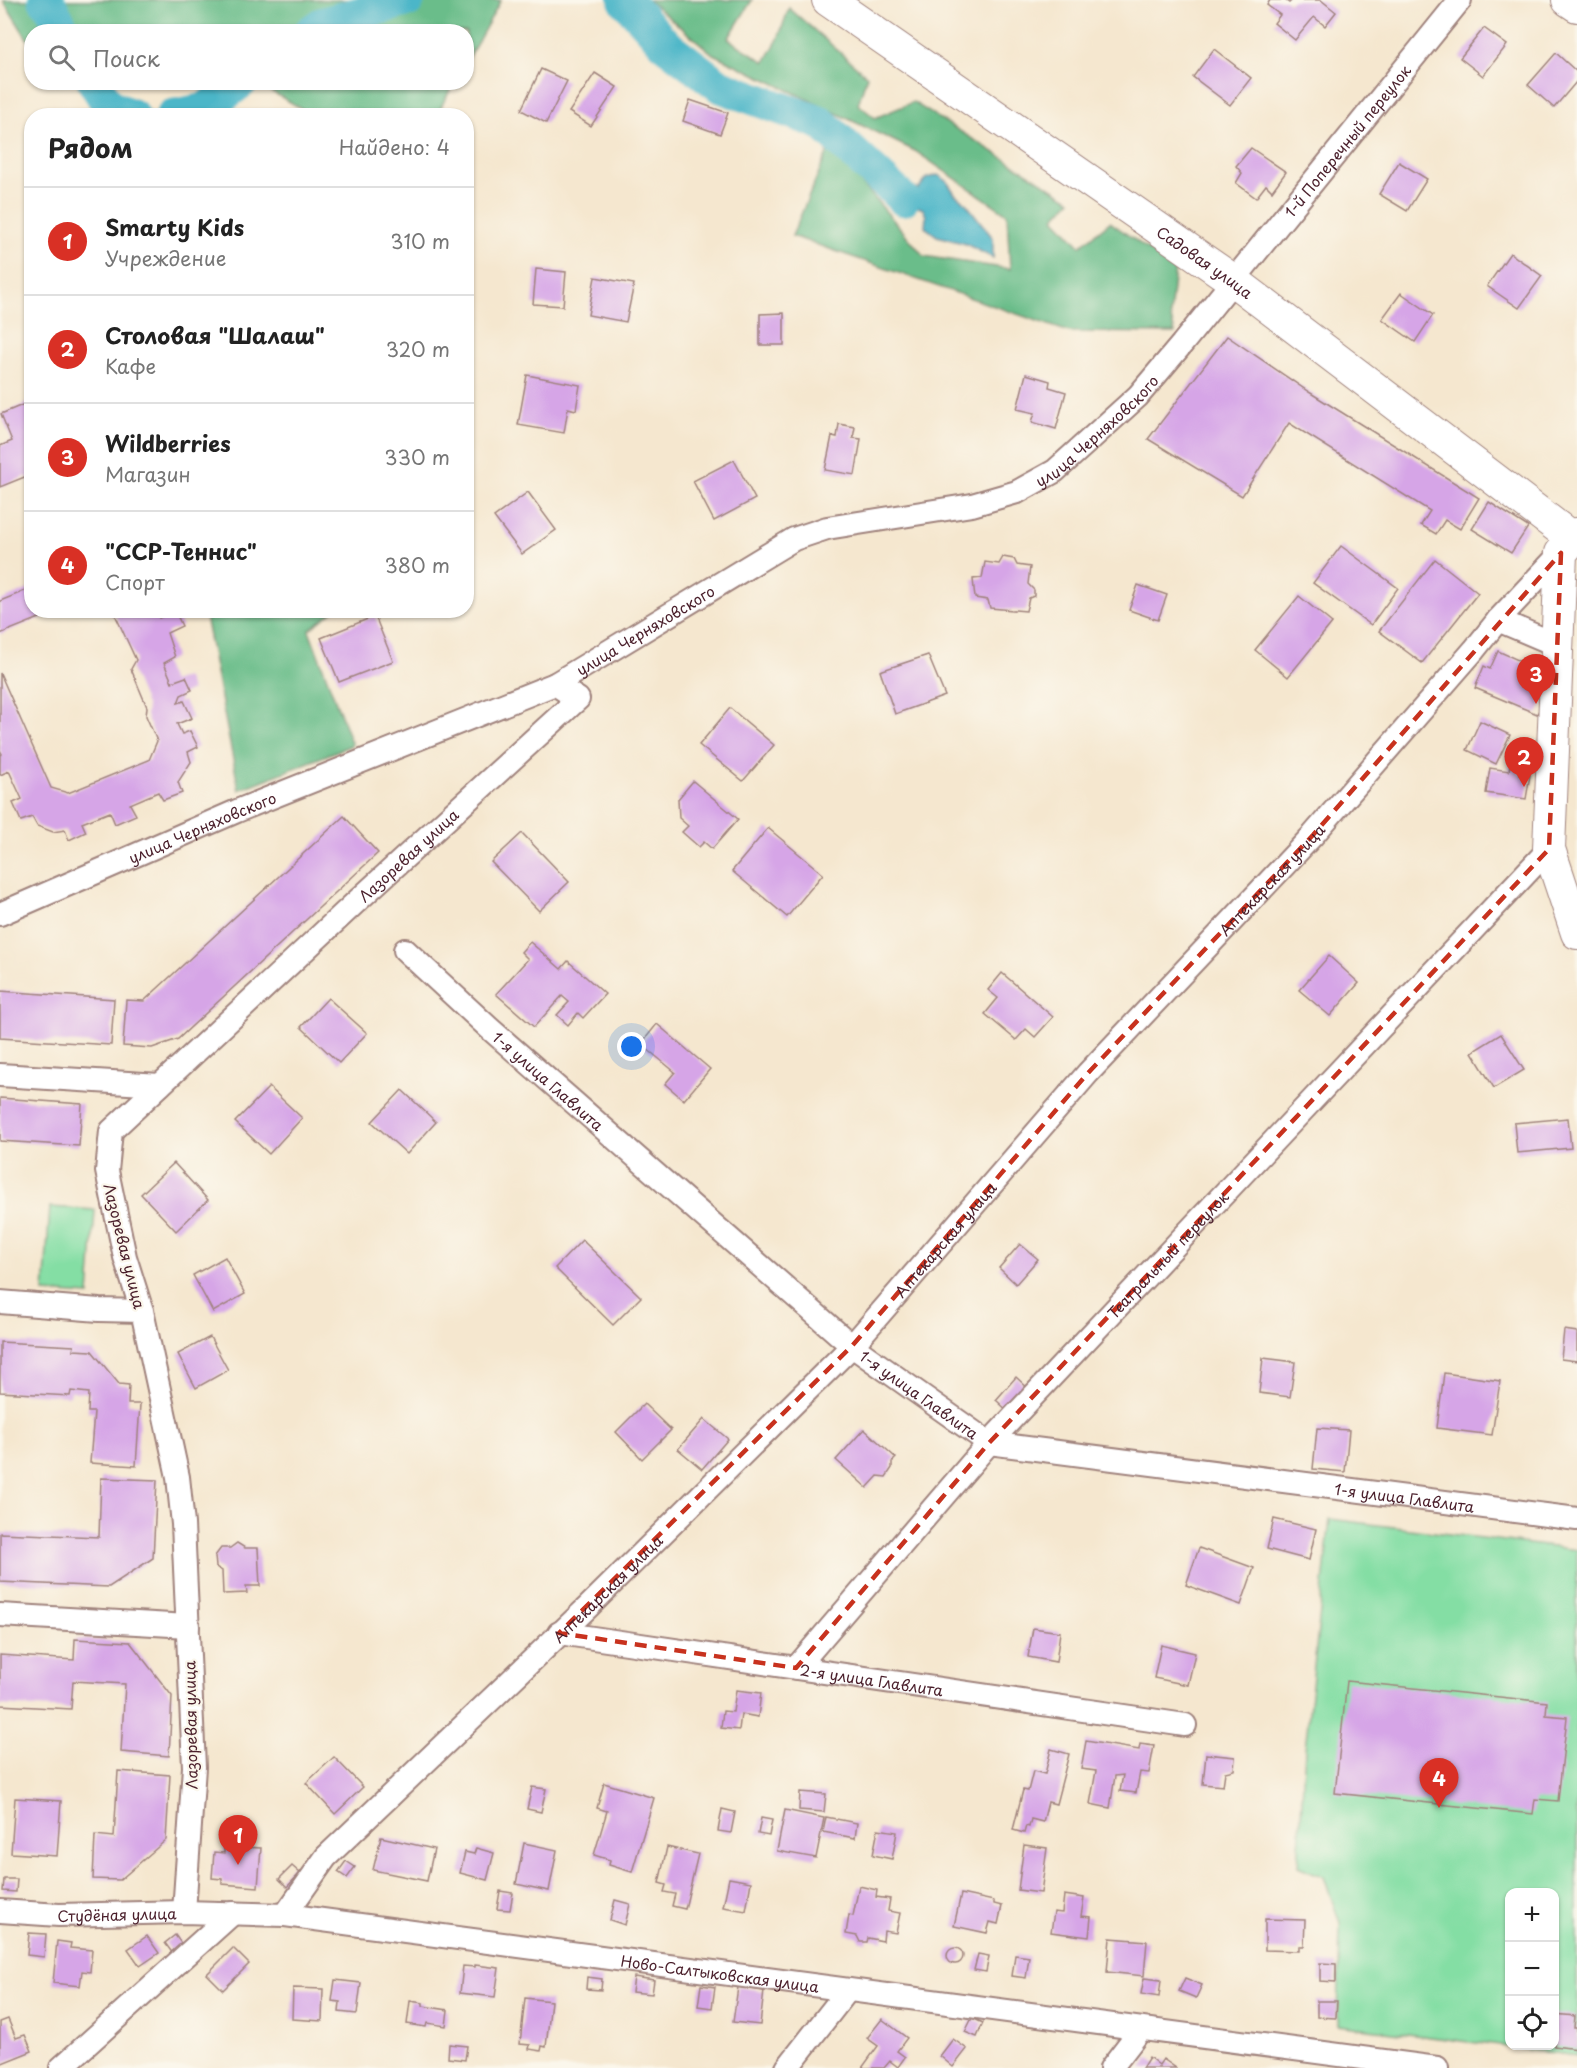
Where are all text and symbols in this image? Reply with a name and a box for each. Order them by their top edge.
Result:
search box [24,24,474,90]
icon: search [45,41,78,74]
text: Поиск [93,41,160,74]
street label: 1-й Поперечный переулок [1278,59,1415,222]
text: Рядом [48,128,133,167]
text: Найдено: 4 [339,132,450,162]
text: Smarty Kids [105,210,244,243]
street label: Садовая улица [1152,220,1259,304]
text: 1 [63,226,72,256]
text: 310 m [390,226,450,256]
text: Учреждение [105,243,226,273]
text: Столовая "Шалаш" [105,318,325,351]
text: 2 [60,334,75,364]
text: 320 m [386,334,450,364]
text: Кафе [105,351,156,381]
street label: улица Черняховского [1031,369,1163,492]
text: Wildberries [105,426,231,459]
text: 3 [61,442,74,472]
text: 330 m [384,442,450,472]
text: Магазин [105,459,191,489]
text: "ССР-Теннис" [105,534,257,567]
text: 4 [61,550,74,580]
text: 380 m [384,550,450,580]
text: Спорт [105,567,165,597]
street label: улица Черняховского [571,578,719,680]
pin: 3 [1516,654,1556,704]
pin: 2 [1504,738,1544,787]
street label: улица Черняховского [124,785,279,868]
street label: Лазоревая улица [353,802,464,907]
street label: Аптекарская улица [1213,818,1330,940]
street label: 1-я улица Главлита [488,1025,610,1136]
your location [617,1032,646,1061]
street label: Аптекарская улица [888,1176,1001,1302]
street label: Лазоревая улица [98,1181,152,1312]
street label: Театральный переулок [1101,1185,1233,1323]
street label: 1-я улица Главлита [855,1344,984,1444]
street label: 1-я улица Главлита [1333,1476,1476,1517]
street label: Аптекарская улица [547,1528,667,1647]
street label: 2-я улица Главлита [798,1657,945,1701]
street label: Лазоревая улица [177,1660,203,1789]
pin: 4 [1420,1758,1458,1808]
pin: 1 [218,1816,258,1865]
map controls [1505,1888,1559,2050]
button: + [1505,1888,1559,1942]
street label: Студёная улица [57,1901,177,1927]
button: − [1505,1942,1559,1996]
street label: Ново-Салтыковская улица [619,1948,821,1997]
button: locate [1505,1996,1559,2050]

